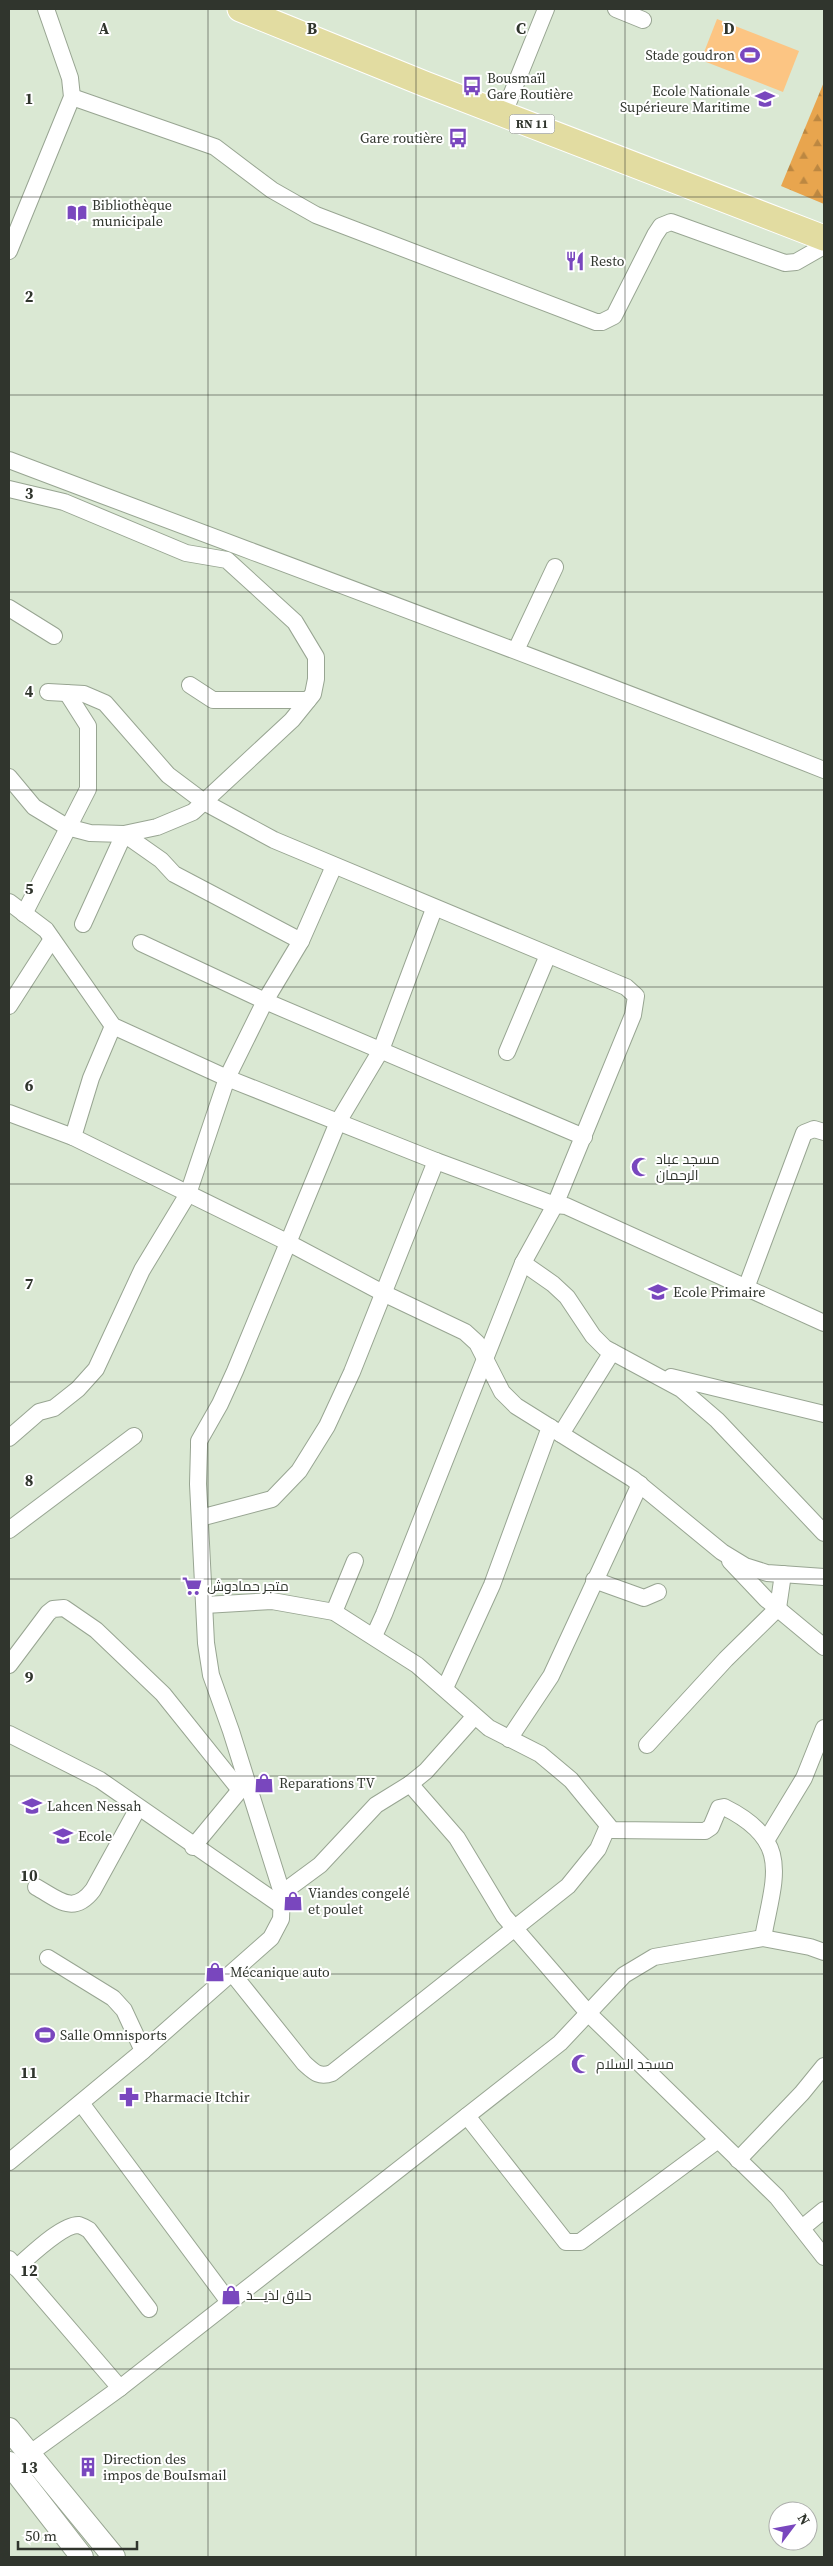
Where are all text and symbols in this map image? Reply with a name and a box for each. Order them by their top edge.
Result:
text: A [99,17,110,39]
text: B [307,17,318,39]
text: C [516,17,526,39]
text: D [723,17,735,39]
sports icon: Stade goudron [739,44,761,66]
place label: Stade goudron [645,45,736,65]
place label: Bousmaïl Gare Routière [487,68,573,104]
bus stop icon: Bousmaïl Gare Routière [461,75,483,97]
place label: Ecole Nationale Supérieure Maritime [620,81,750,117]
text: 1 [25,87,33,109]
school or university icon: Ecole Nationale Supérieure Maritime [754,88,776,110]
road number: RN 11 [510,115,554,134]
bus stop icon: Gare routière [447,127,469,149]
place label: Gare routière [360,128,443,148]
place label: Bibliothèque municipale [92,195,172,231]
library icon: Bibliothèque municipale [66,202,88,224]
restaurant icon: Resto [564,250,586,272]
place label: Resto [590,251,625,271]
text: 2 [25,285,34,307]
text: 3 [25,482,34,504]
text: 4 [25,680,34,702]
text: 5 [25,877,34,899]
text: 6 [25,1074,34,1096]
place label: مسجد عباد الرحمان [656,1149,720,1185]
mosque icon: مسجد عباد الرحمان [630,1156,652,1178]
text: 7 [25,1272,34,1294]
school or university icon: Ecole Primaire [647,1281,669,1303]
place label: Ecole Primaire [673,1282,765,1302]
text: 8 [25,1469,33,1491]
supermarket icon: متجر حمادوش [181,1575,203,1597]
place label: متجر حمادوش [207,1576,289,1596]
text: 9 [25,1666,34,1688]
shop icon: Reparations TV [253,1772,275,1794]
place label: Reparations TV [279,1773,375,1793]
school or university icon: Lahcen Nessah [21,1795,43,1817]
place label: Lahcen Nessah [47,1796,142,1816]
school or university icon: Ecole [52,1825,74,1847]
place label: Ecole [78,1826,112,1846]
text: 10 [20,1864,38,1886]
place label: Viandes congelé et poulet [308,1883,410,1919]
shop icon: Viandes congelé et poulet [282,1890,304,1912]
shop icon: Mécanique auto [204,1961,226,1983]
place label: Mécanique auto [230,1962,330,1982]
sports icon: Salle Omnisports [34,2024,56,2046]
place label: Salle Omnisports [60,2025,167,2045]
mosque icon: مسجد السلام [570,2053,592,2075]
place label: مسجد السلام [596,2054,674,2074]
text: 11 [20,2061,38,2083]
pharmacy icon: Pharmacie Itchir [118,2086,140,2108]
place label: Pharmacie Itchir [144,2087,250,2107]
text: 12 [20,2259,38,2281]
shop icon: حلاق لذيـــذ [220,2284,242,2306]
place label: حلاق لذيـــذ [246,2285,312,2305]
place label: Direction des impos de BouIsmail [103,2449,227,2485]
text: 13 [20,2456,38,2478]
building icon: Direction des impos de BouIsmail [77,2456,99,2478]
north arrow [768,2501,818,2551]
text: N [793,2509,815,2529]
scale bar [18,2518,136,2550]
text: 50 m [25,2525,57,2546]

